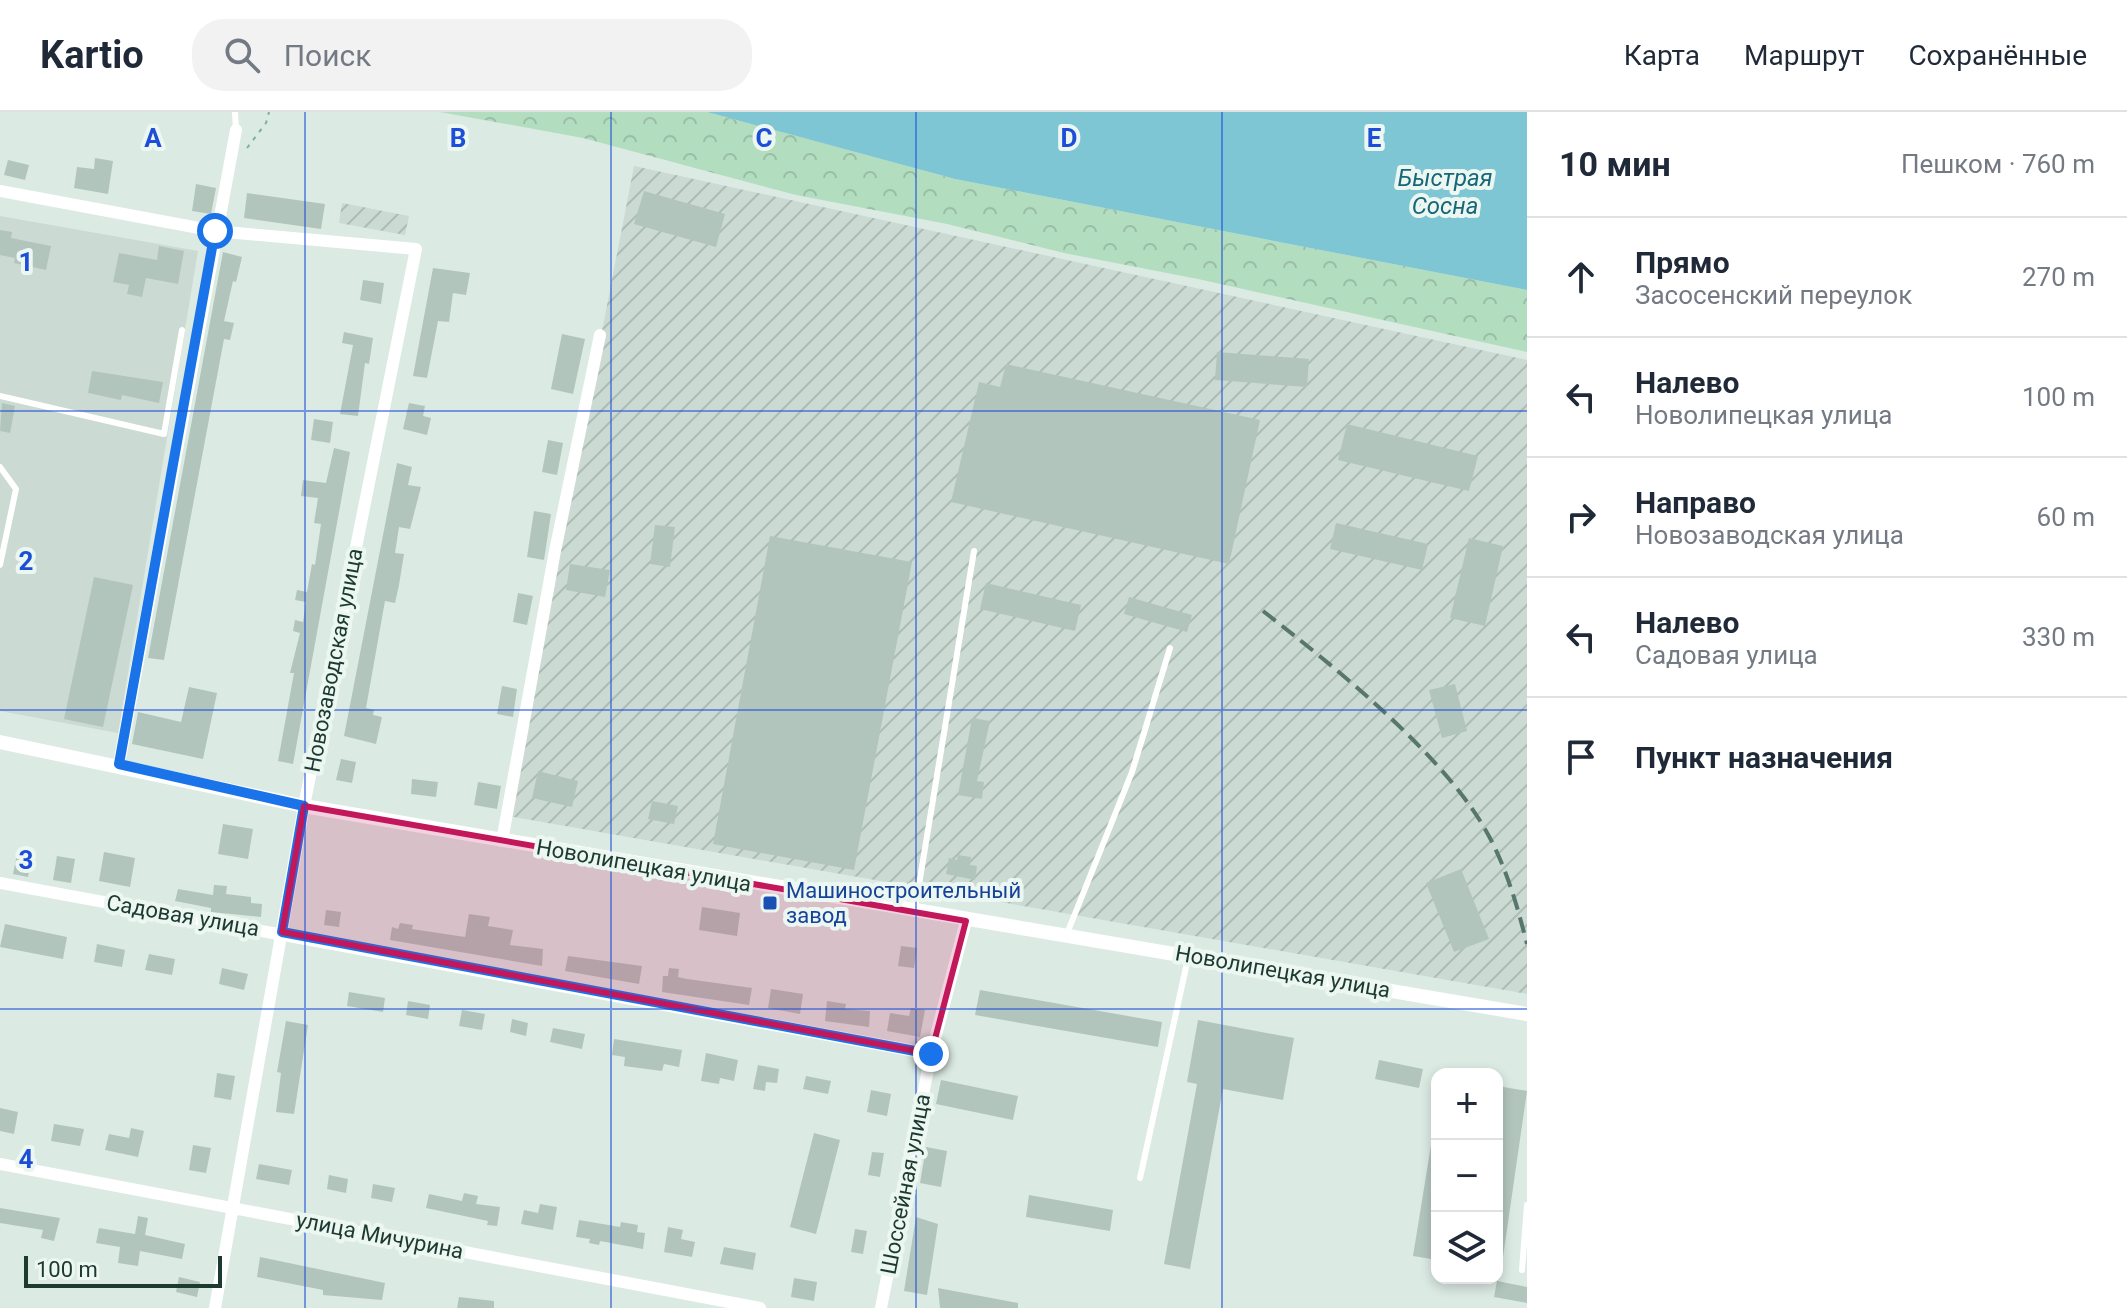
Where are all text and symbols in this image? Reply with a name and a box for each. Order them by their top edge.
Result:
search box [192,19,752,91]
text: Kartio [40,33,144,77]
icon: search [220,33,264,77]
text: Поиск [284,38,371,73]
text: Карта [1624,39,1700,72]
text: Маршрут [1744,39,1864,72]
text: Сохранённые [1908,39,2087,72]
text: A [144,123,162,153]
text: B [450,123,466,153]
text: C [755,123,773,153]
text: D [1061,123,1077,153]
text: E [1367,123,1382,153]
text: 10 мин [1559,144,1671,184]
text: Пешком · 760 m [1901,149,2095,179]
water label: Быстрая Сосна [1398,164,1492,220]
route start [197,213,233,249]
text: Прямо [1635,245,1730,280]
text: 1 [19,247,33,277]
icon: ahead [1559,255,1603,299]
text: 270 m [2022,262,2095,292]
text: Засосенский переулок [1635,280,1912,310]
text: Налево [1635,365,1739,400]
icon: left [1559,375,1603,419]
text: 100 m [2022,382,2095,412]
text: Новолипецкая улица [1635,400,1892,430]
text: Направо [1635,485,1756,520]
icon: right [1559,495,1603,539]
text: 60 m [2037,502,2095,532]
text: Новозаводская улица [1635,520,1904,550]
text: 2 [19,546,33,576]
street label: Новозаводская улица [300,546,367,774]
text: Налево [1635,605,1739,640]
icon: left [1559,615,1603,659]
text: 330 m [2022,622,2095,652]
text: Садовая улица [1635,640,1818,670]
icon: arrive [1559,735,1603,779]
text: Пункт назначения [1635,740,1893,775]
street label: Новолипецкая улица [534,834,753,897]
text: 3 [19,845,33,875]
place label: Машиностроительный завод [786,878,1021,928]
street label: Садовая улица [105,890,261,941]
marker: Машиностроительный завод [761,894,779,912]
street label: Новолипецкая улица [1173,940,1392,1003]
route end [913,1036,949,1072]
map controls [1431,1068,1503,1284]
button: + [1431,1068,1503,1140]
street label: Шоссейная улица [876,1092,935,1276]
button: − [1431,1140,1503,1212]
text: 4 [19,1144,34,1174]
street label: улица Мичурина [294,1207,466,1264]
button: layers [1431,1212,1503,1284]
scale bar [24,1252,222,1288]
text: 100 m [36,1257,98,1282]

